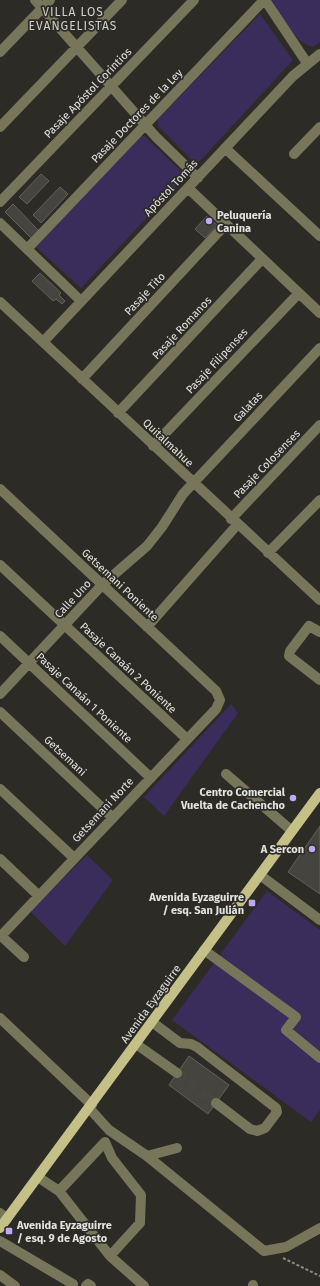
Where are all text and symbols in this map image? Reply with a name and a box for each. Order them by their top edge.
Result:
district label: VILLA LOS EVANGELISTAS [29,5,117,33]
street label: Pasaje Apóstol Corintios [42,45,134,141]
street label: Pasaje Doctores de la Ley [89,66,186,166]
street label: Apóstol Tomás [141,157,201,219]
place label: Peluquería Canina [217,209,271,235]
marker: Peluquería Canina [204,216,214,226]
street label: Pasaje Tito [122,270,168,318]
street label: Pasaje Romanos [150,294,214,362]
street label: Pasaje Filipenses [184,326,250,396]
street label: Galatas [231,389,265,425]
street label: Quitalmahue [140,416,196,470]
street label: Pasaje Colosenses [231,427,303,501]
street label: Getsemani Poniente [79,546,161,624]
street label: Calle Uno [52,577,94,621]
street label: Pasaje Canaán 2 Poniente [77,620,179,716]
street label: Pasaje Canaán 1 Poniente [33,650,135,746]
street label: Getsemani [41,733,89,779]
street label: Getsemani Norte [70,775,136,845]
place label: Centro Comercial Vuelta de Cachencho [180,786,286,812]
marker: Centro Comercial Vuelta de Cachencho [288,793,298,803]
place label: A Sercon [260,843,304,856]
marker: A Sercon [307,844,317,854]
place label: Avenida Eyzaguirre / esq. San Julián [148,891,244,917]
marker: Avenida Eyzaguirre / esq. San Julián [247,898,257,908]
street label: Avenida Eyzaguirre [118,962,184,1046]
place label: Avenida Eyzaguirre / esq. 9 de Agosto [16,1219,112,1245]
marker: Avenida Eyzaguirre / esq. 9 de Agosto [4,1226,14,1236]

